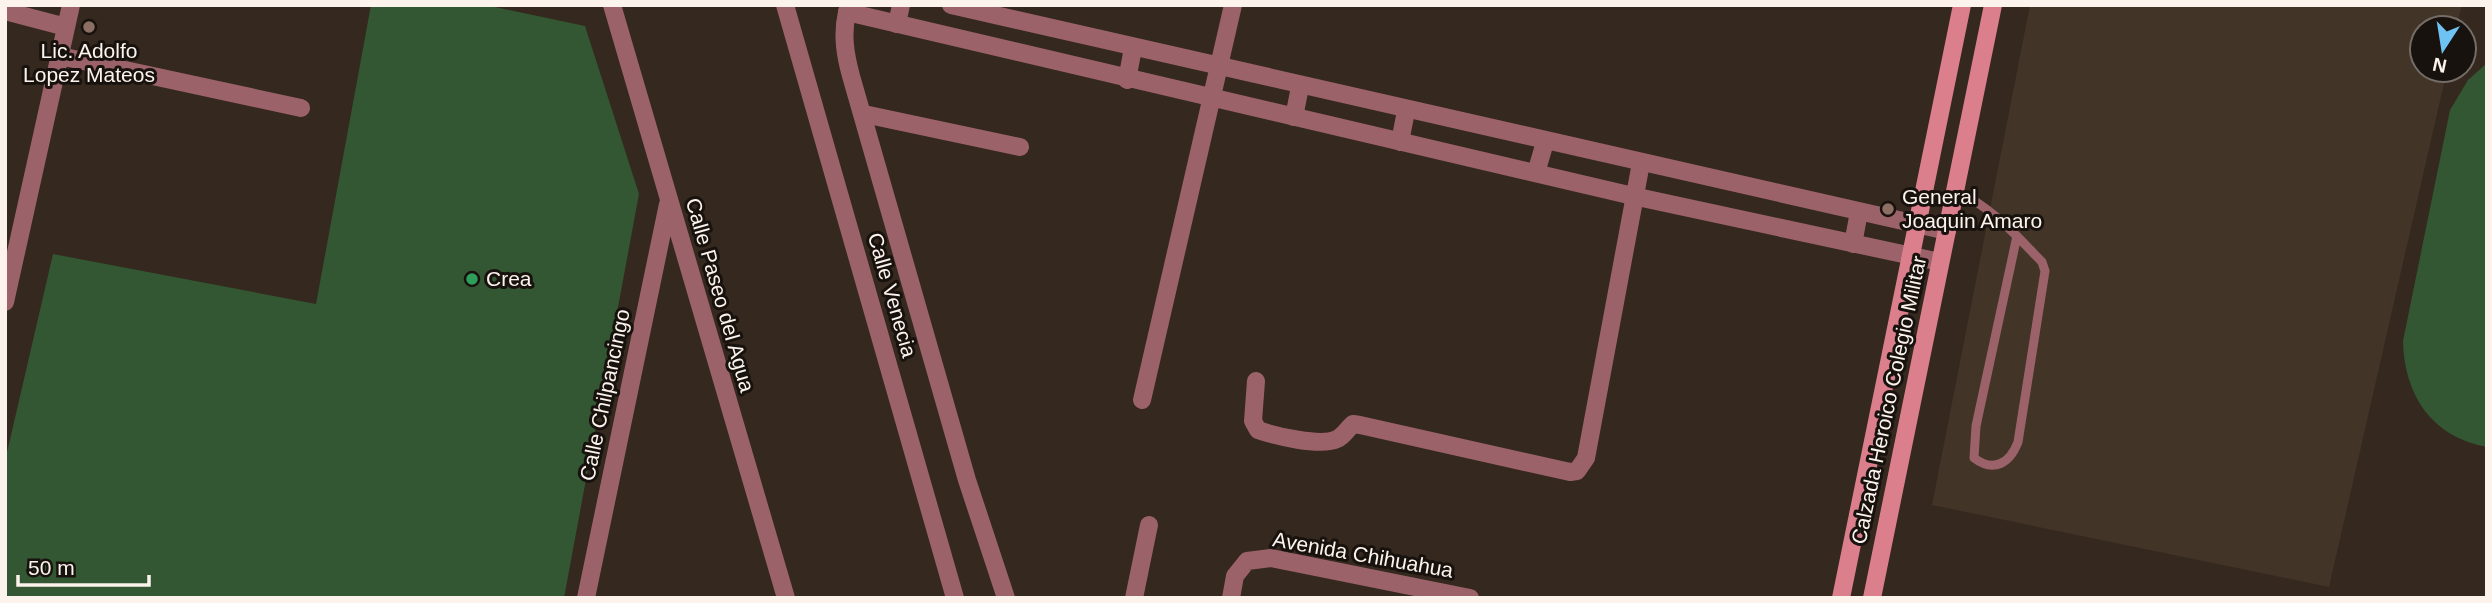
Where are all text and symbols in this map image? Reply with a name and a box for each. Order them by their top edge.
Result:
north arrow [2408,14,2478,84]
marker: Lic. Adolfo Lopez Mateos [81,19,97,35]
place label: Lic. Adolfo Lopez Mateos [23,39,155,86]
text: N [2431,53,2448,77]
place label: General Joaquin Amaro [1902,185,2042,232]
street label: Calle Paseo del Agua [682,195,759,395]
marker: General Joaquin Amaro [1880,201,1896,217]
street label: Calle Venecia [864,230,921,360]
street label: Calzada Heroico Colegio Militar [1847,254,1930,546]
place label: Crea [486,267,532,290]
marker: Crea [464,271,480,287]
street label: Calle Chilpancingo [575,307,634,483]
street label: Avenida Chihuahua [1271,527,1455,582]
scale bar [18,544,149,588]
text: 50 m [28,556,75,579]

